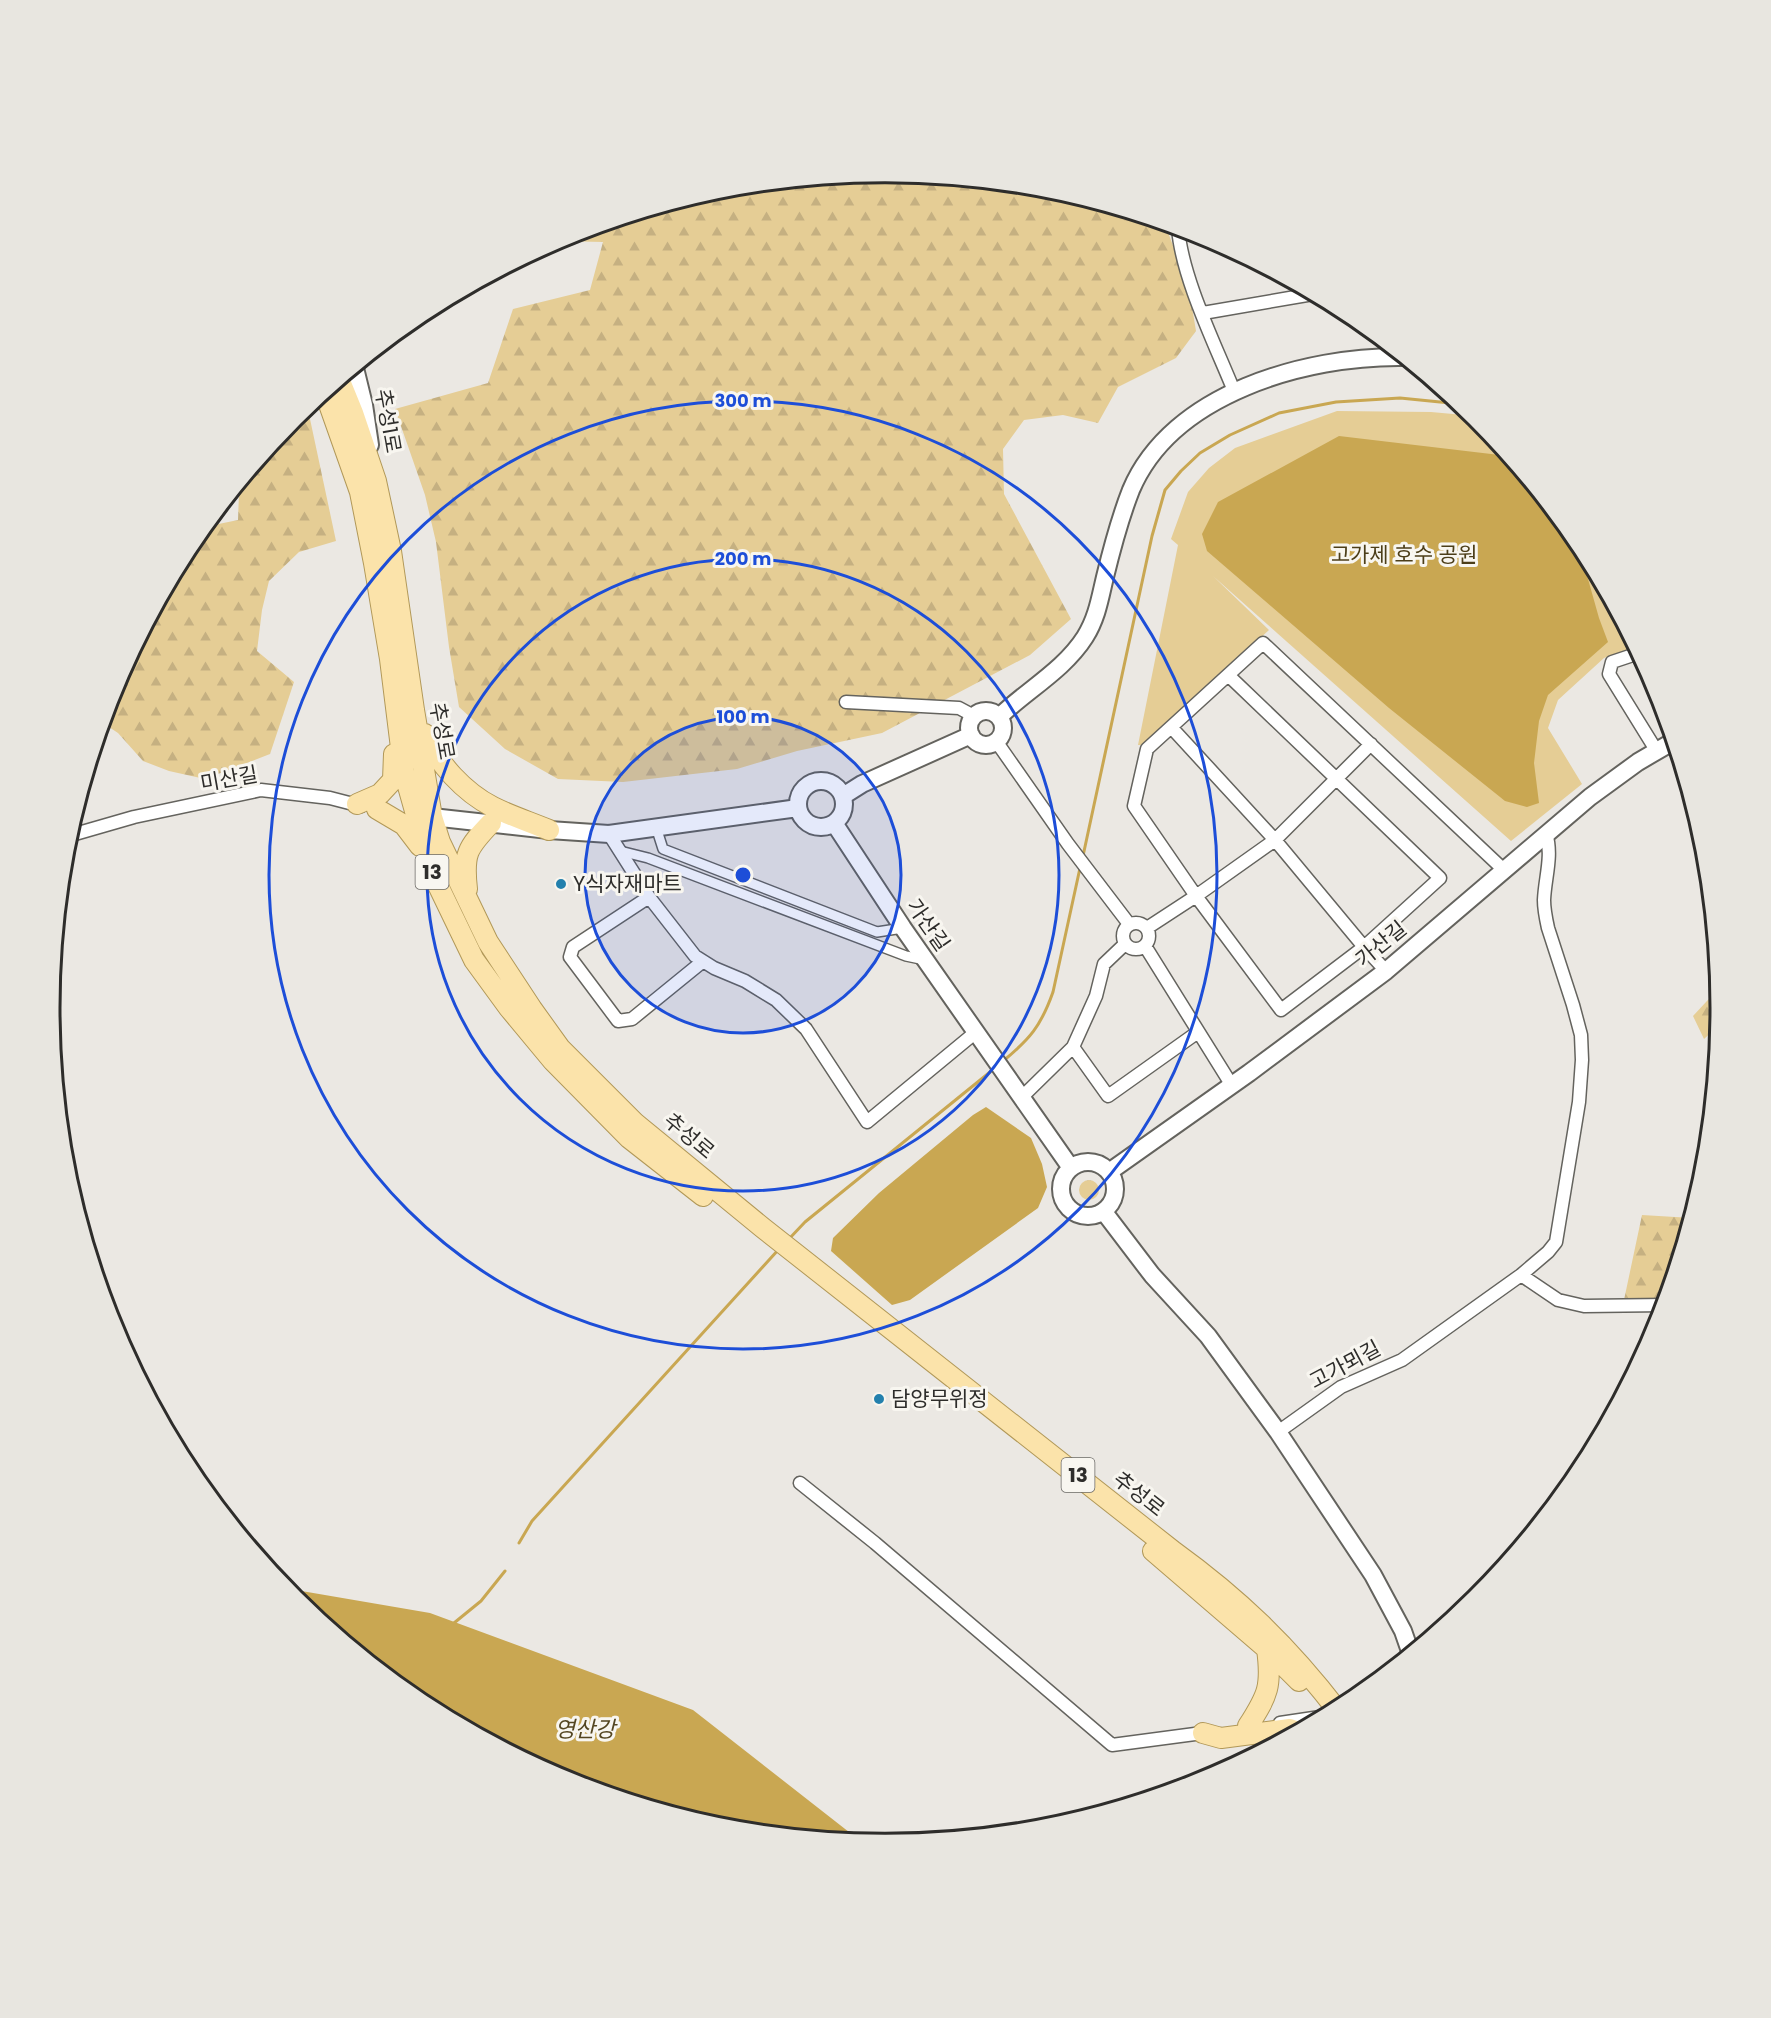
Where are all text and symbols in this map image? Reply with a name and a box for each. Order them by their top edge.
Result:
street label: 추성1로 [369,387,408,455]
text: 300 m [714,388,772,413]
park label: 고가제 호수 공원 [1331,540,1477,569]
text: 200 m [715,546,771,571]
street label: 추성로 [423,700,462,762]
text: 100 m [716,704,770,729]
street label: 미산길 [198,759,260,798]
road number: 13 [416,855,448,889]
centre of rings [733,865,753,885]
place label: Y식자재마트 [573,869,682,898]
marker: Y식자재마트 [554,877,568,891]
street label: 가산길 [900,893,957,957]
street label: 가산길 [1349,914,1412,973]
street label: 추성로 [658,1106,721,1165]
street label: 고가뫼길 [1304,1334,1386,1396]
place label: 담양무위정 [891,1384,988,1413]
marker: 담양무위정 [872,1392,886,1406]
road number: 13 [1062,1458,1094,1492]
street label: 추성로 [1108,1464,1171,1523]
water label: 영산강 [555,1714,618,1745]

